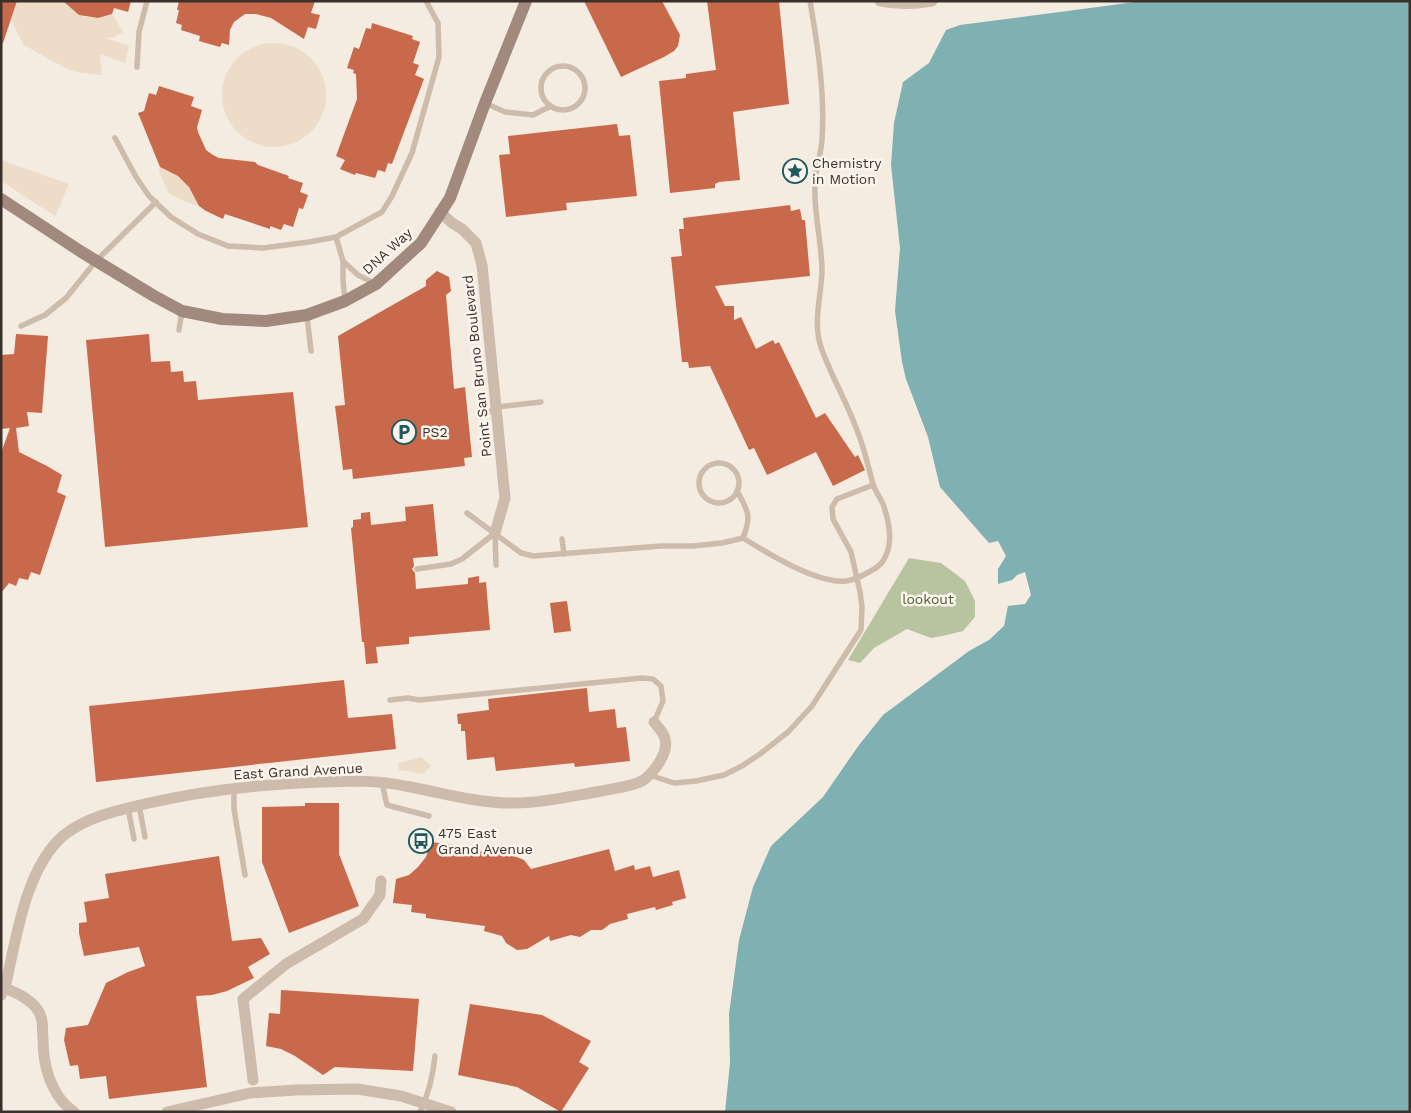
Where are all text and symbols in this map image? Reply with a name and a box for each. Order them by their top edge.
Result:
place label: Chemistry in Motion [812,155,882,187]
place icon: Chemistry in Motion [782,158,808,184]
street label: DNA Way [359,224,416,277]
street label: Point San Bruno Boulevard [459,274,495,458]
parking icon: PS2 [391,419,417,445]
place label: PS2 [422,424,448,440]
park label: lookout [902,591,954,607]
street label: East Grand Avenue [233,760,363,782]
place label: 475 East Grand Avenue [438,825,533,857]
bus stop icon: 475 East Grand Avenue [408,828,434,854]

